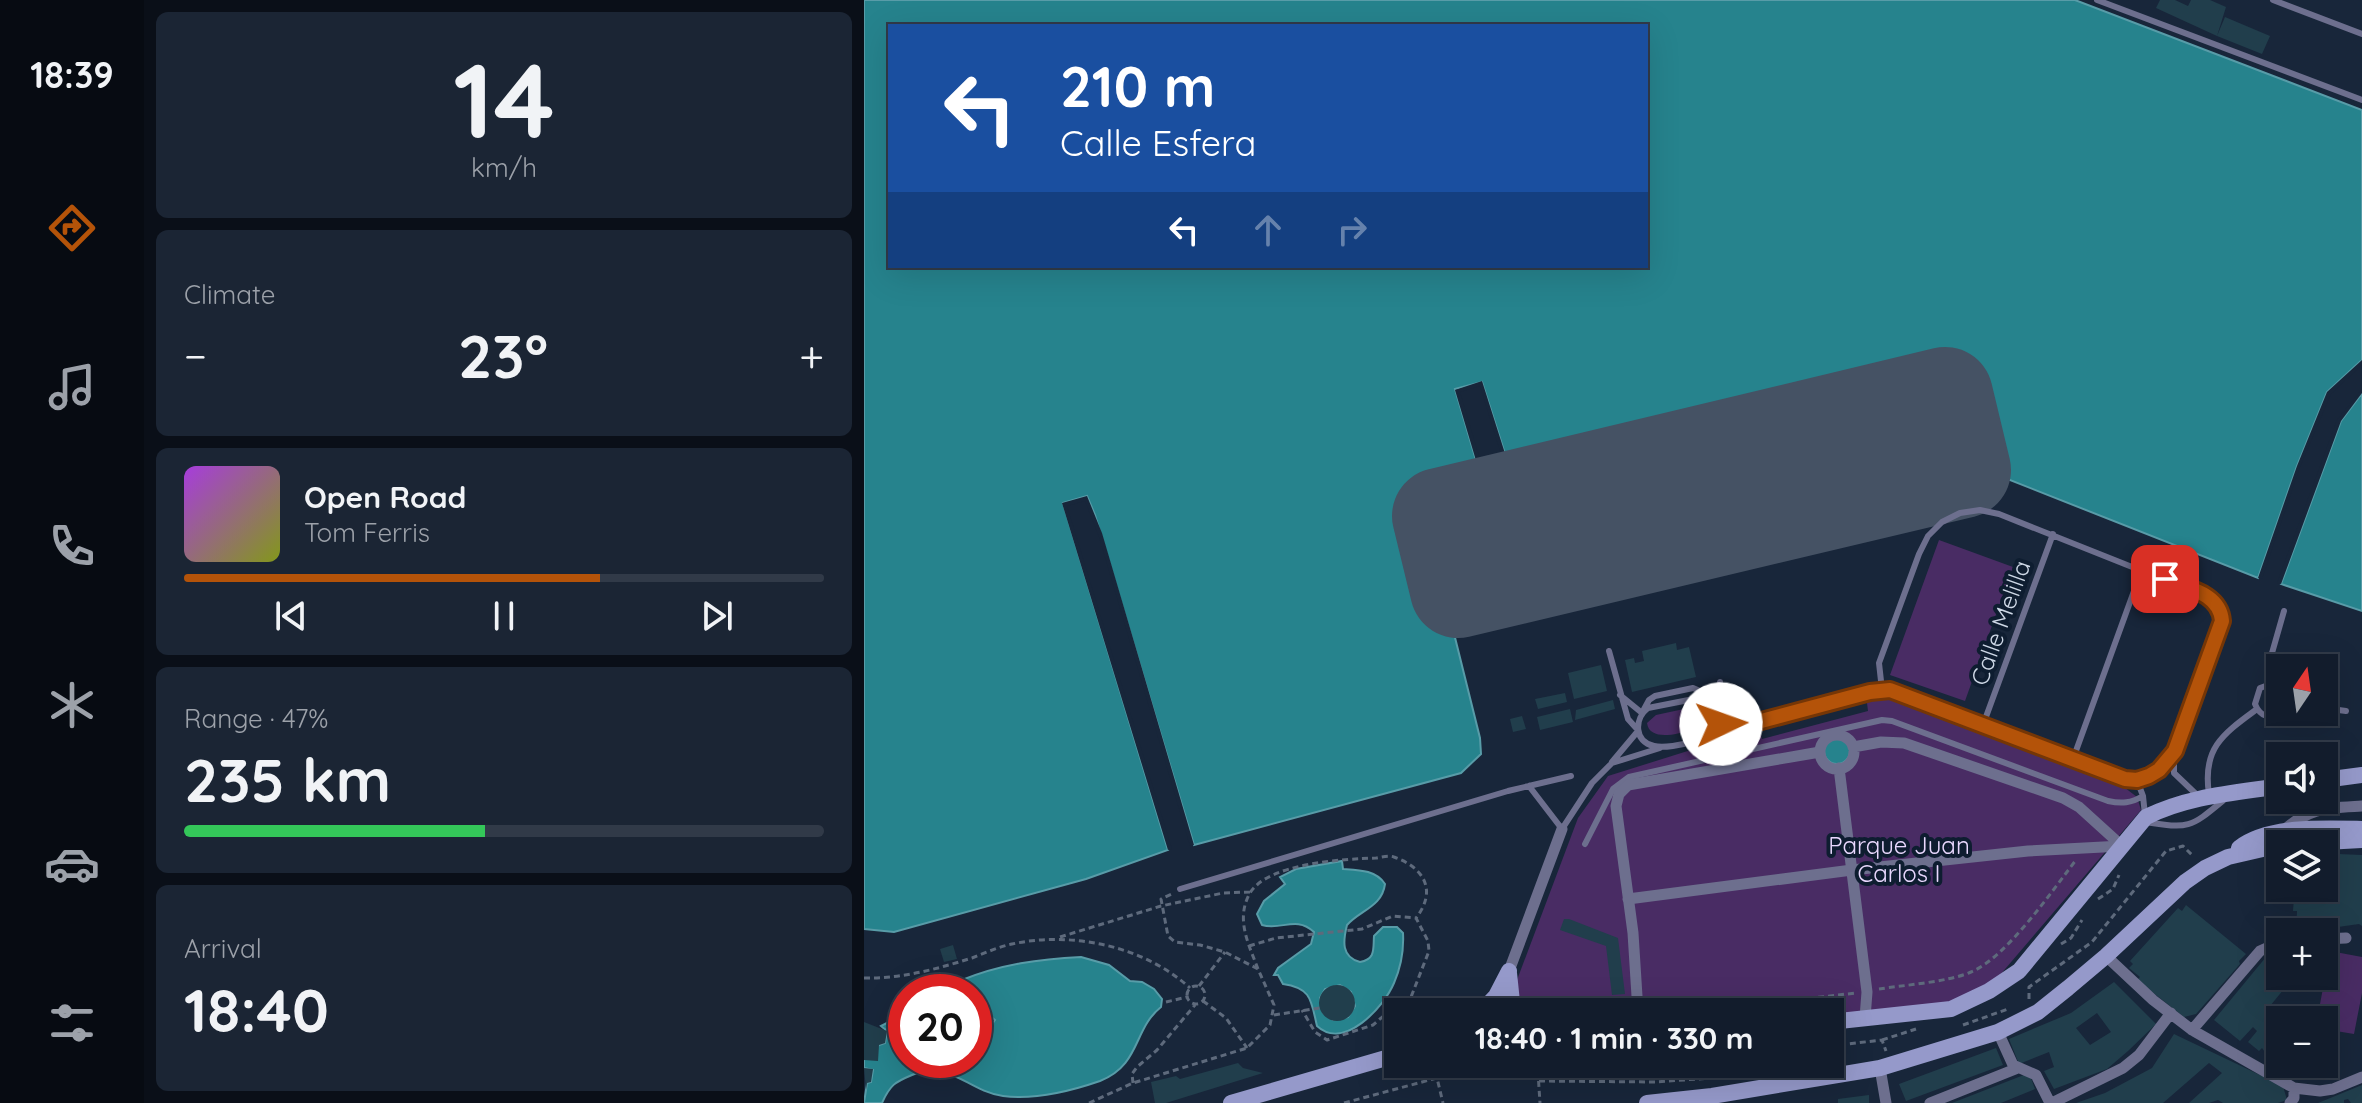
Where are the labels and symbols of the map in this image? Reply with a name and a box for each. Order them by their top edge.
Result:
pin [2131,545,2199,613]
street label: Calle Melilla [1964,556,2037,689]
north arrow [2266,654,2338,726]
position arrow [1679,682,1763,766]
park label: Parque Juan Carlos I [1828,830,1970,888]
speed limit sign: 20 [888,974,992,1078]

